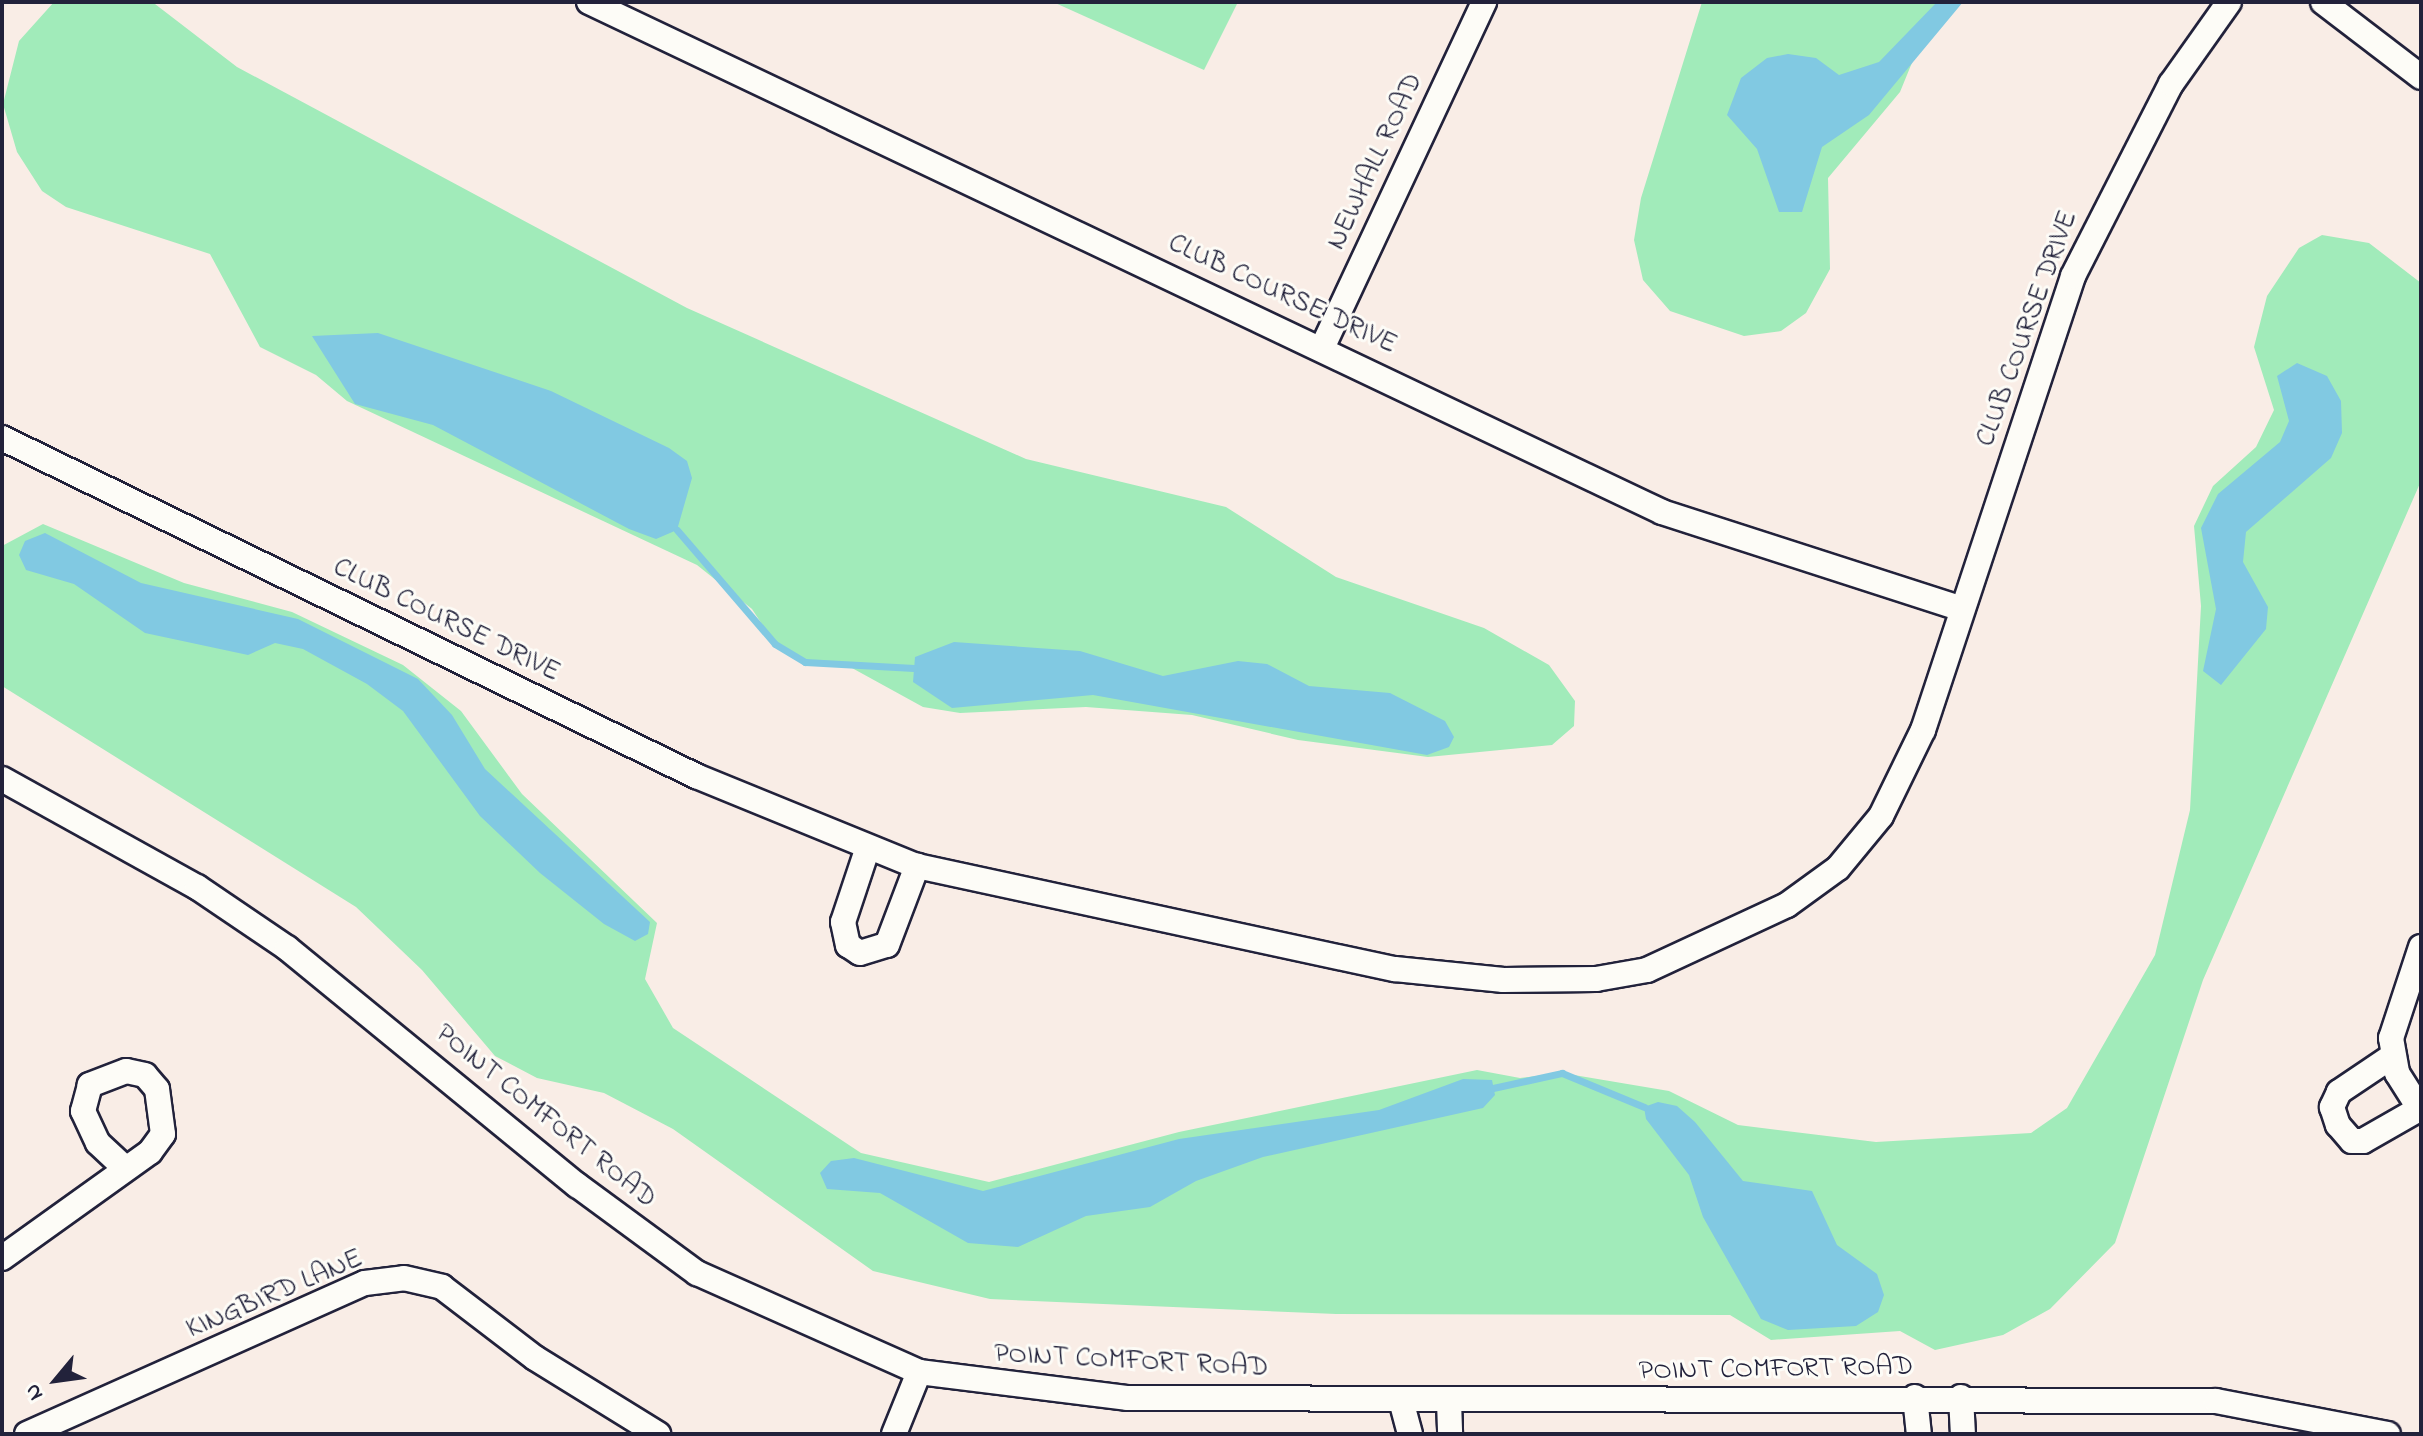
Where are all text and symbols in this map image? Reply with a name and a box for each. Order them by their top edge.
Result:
street label: NEWHALL ROAD [1320,68,1432,256]
street label: CLUB COURSE DRIVE [1970,207,2086,451]
street label: CLUB COURSE DRIVE [1162,227,1402,363]
street label: CLUB COURSE DRIVE [327,551,565,691]
street label: POINT COMFORT ROAD [428,1018,662,1216]
street label: KINGBIRD LANE [182,1243,368,1347]
street label: POINT COMFORT ROAD [993,1338,1269,1386]
north arrow [16,1340,96,1420]
street label: POINT COMFORT ROAD [1638,1351,1914,1389]
text: N [17,1377,53,1406]

